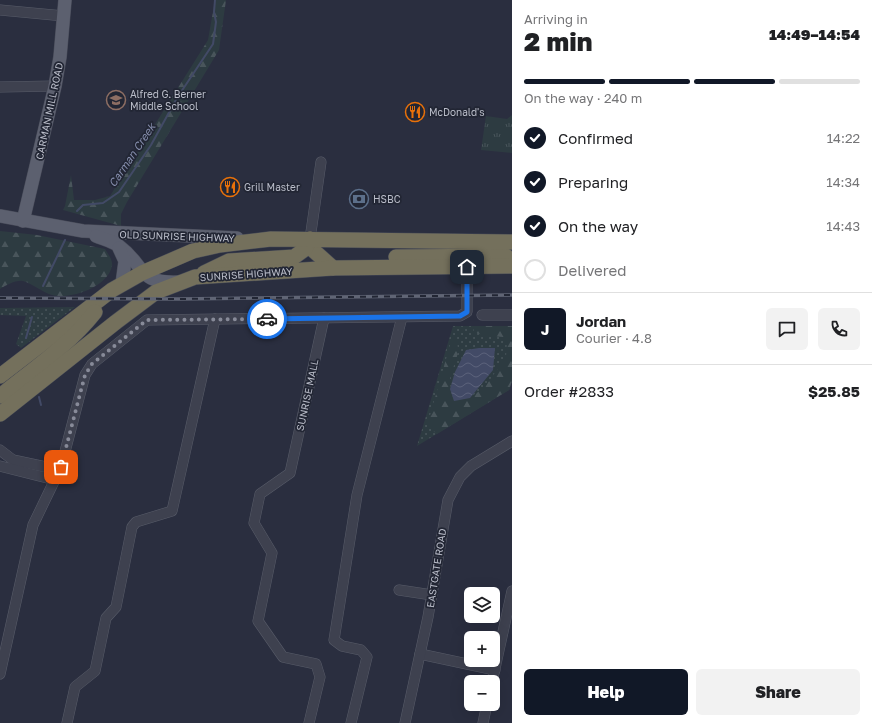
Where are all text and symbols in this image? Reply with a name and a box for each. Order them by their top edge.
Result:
text: Arriving in [524,11,588,27]
text: 14:49–14:54 [769,25,860,43]
text: 2 min [524,26,592,57]
street label: CARMAN MILL ROAD [33,61,65,161]
place label: Alfred G. Berner Middle School [130,88,206,112]
school or university icon: Alfred G. Berner Middle School [105,89,127,111]
text: On the way · 240 m [524,90,642,106]
restaurant icon: McDonald's [404,101,426,123]
place label: McDonald's [429,106,485,118]
water label: Carman Creek [105,119,159,189]
icon: check [524,127,546,149]
text: Confirmed [558,129,633,147]
text: 14:22 [827,130,860,146]
icon: check [524,171,546,193]
text: Preparing [558,173,628,191]
text: 14:34 [826,174,860,190]
restaurant icon: Grill Master [219,176,241,198]
place label: Grill Master [244,181,300,193]
bank icon: HSBC [348,188,370,210]
place label: HSBC [373,193,401,205]
icon: check [524,215,546,237]
text: On the way [558,217,638,235]
text: 14:43 [826,218,860,234]
street label: OLD SUNRISE HIGHWAY [119,228,235,244]
pin [450,250,484,284]
icon: home [456,256,478,278]
text: Delivered [558,261,626,279]
street label: SUNRISE HIGHWAY [199,265,293,283]
courier [247,299,287,339]
icon: car [256,308,278,330]
button: chat [766,308,808,350]
button: phone [818,308,860,350]
text: Jordan [576,312,626,330]
text: J [541,320,549,338]
text: Courier · 4.8 [576,330,652,346]
street label: SUNRISE MALL [294,358,321,432]
text: Order #2833 [524,382,614,400]
text: $25.85 [808,382,860,400]
pin [44,450,78,484]
icon: bag [50,456,72,478]
street label: EASTGATE ROAD [424,527,448,609]
map controls [464,587,500,711]
button: layers [464,587,500,623]
button: + [464,631,500,667]
button: Help [524,669,688,715]
button: Share [696,669,860,715]
button: − [464,675,500,711]

